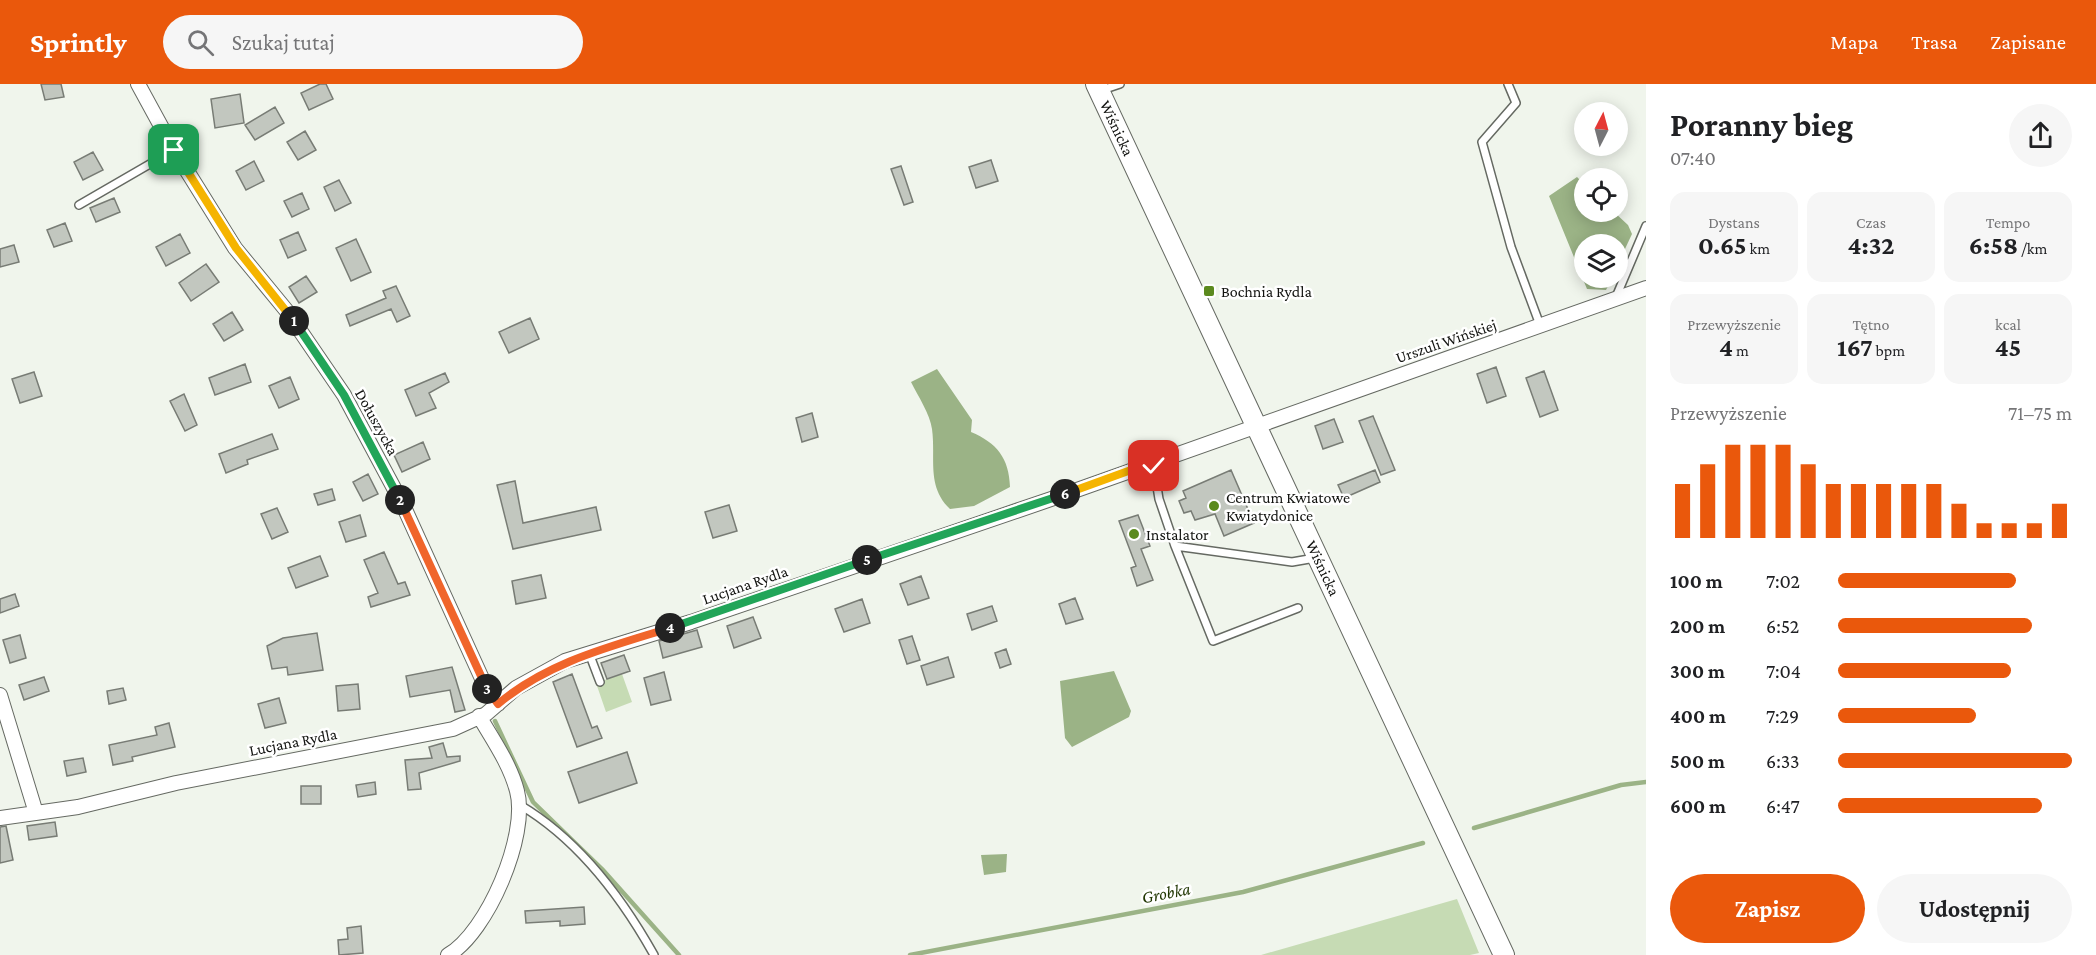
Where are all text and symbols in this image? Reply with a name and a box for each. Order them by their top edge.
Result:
search box [163,15,583,69]
icon: search [184,26,217,59]
text: Sprintly [30,27,127,58]
text: Szukaj tutaj [232,30,335,55]
text: Mapa [1830,30,1878,54]
text: Trasa [1911,30,1957,54]
text: Zapisane [1990,30,2066,54]
street label: Wiśnicka [1097,98,1137,159]
north arrow [1574,102,1628,156]
map controls [1574,102,1628,288]
button: share [2009,104,2072,167]
text: Poranny bieg [1670,106,1853,143]
pin [148,124,199,175]
icon: arrive [157,133,190,166]
text: 07:40 [1670,147,1716,169]
button: locate [1574,168,1628,222]
text: Dystans [1708,214,1760,231]
text: Czas [1856,214,1886,231]
text: Tempo [1986,214,2030,231]
text: 0.65 [1698,231,1747,260]
text: 4:32 [1848,231,1894,260]
text: 6:58 [1969,231,2018,260]
button: layers [1574,234,1628,288]
text: km [1747,240,1770,257]
text: /km [2018,240,2047,257]
place label: Bochnia Rydla [1221,283,1312,301]
marker: Bochnia Rydla [1202,284,1216,298]
pin: 1 [279,306,309,336]
text: 1 [291,312,297,329]
street label: Urszuli Wińskiej [1393,316,1499,367]
text: Przewyższenie [1687,316,1781,333]
text: Tętno [1853,316,1889,333]
text: kcal [1995,316,2021,333]
text: 4 [1719,333,1733,362]
text: 167 [1837,333,1873,362]
text: 45 [1995,333,2021,362]
text: m [1733,342,1749,359]
text: bpm [1873,342,1905,359]
street label: Dołuszycka [351,386,402,459]
text: Przewyższenie [1670,402,1787,424]
text: 71–75 m [2008,402,2072,424]
pin [1128,440,1179,491]
icon: check [1137,449,1170,482]
pin: 6 [1050,479,1080,509]
pin: 2 [385,485,415,515]
text: 6 [1061,485,1069,502]
place label: Centrum Kwiatowe Kwiatydonice [1226,489,1350,525]
text: 2 [396,491,404,508]
marker: Centrum Kwiatowe Kwiatydonice [1207,499,1221,513]
place label: Instalator [1146,526,1209,543]
marker: Instalator [1127,527,1141,541]
street label: Wiśnicka [1303,538,1343,599]
pin: 5 [852,545,882,575]
text: 5 [863,551,871,568]
street label: Lucjana Rydla [700,562,791,609]
text: 100 m [1670,570,1723,592]
text: 7:02 [1766,570,1800,592]
pin: 4 [655,613,685,643]
text: 200 m [1670,615,1725,637]
text: 6:52 [1766,615,1799,637]
text: 4 [666,619,674,636]
text: 300 m [1670,660,1725,682]
text: 7:04 [1766,660,1801,682]
pin: 3 [472,674,502,704]
text: 3 [483,680,491,697]
text: 400 m [1670,705,1726,727]
text: 7:29 [1766,705,1799,727]
street label: Lucjana Rydla [248,725,339,760]
text: 500 m [1670,750,1725,772]
text: 6:33 [1766,750,1800,772]
text: 600 m [1670,795,1726,817]
text: 6:47 [1766,795,1800,817]
button: Zapisz [1670,874,1865,943]
button: Udostępnij [1877,874,2072,943]
water label: Grobka [1140,878,1193,908]

